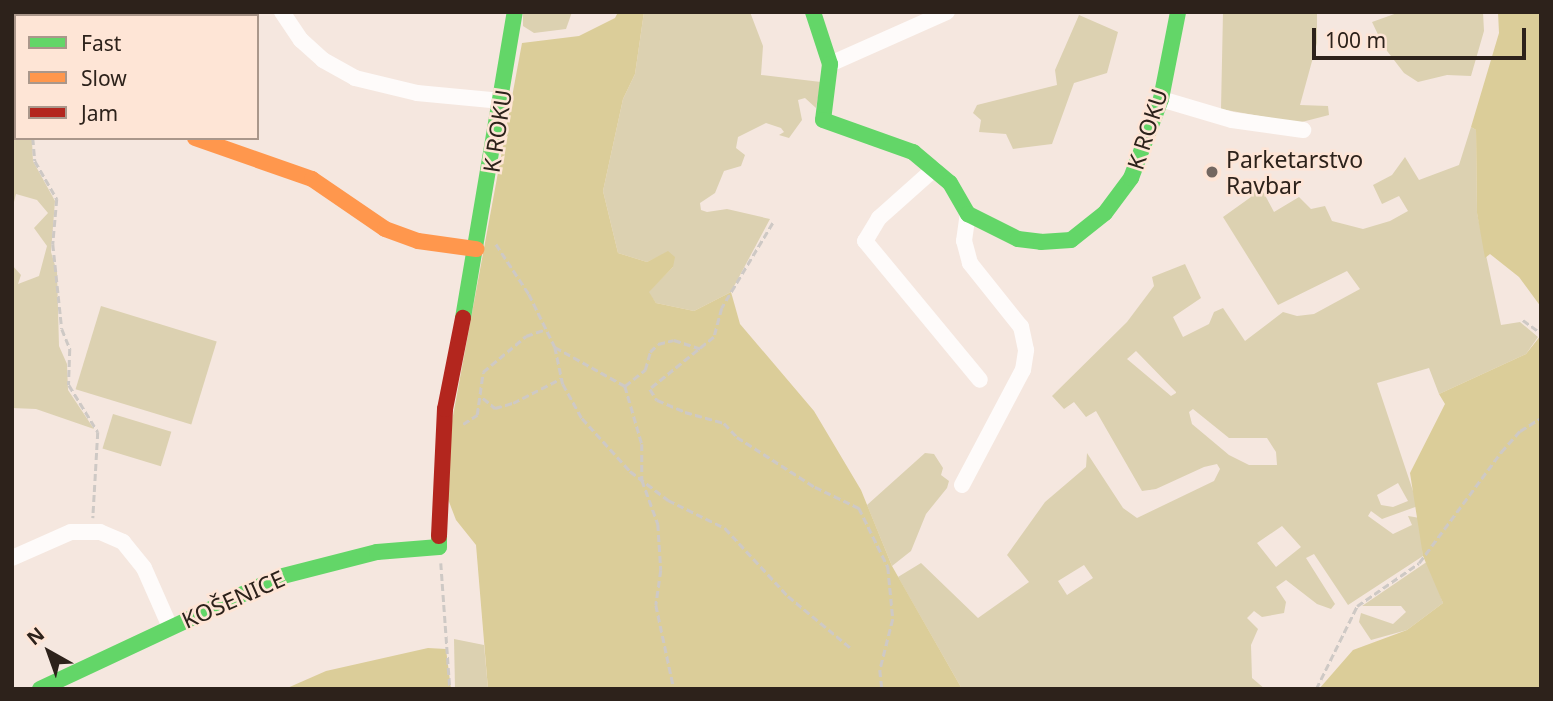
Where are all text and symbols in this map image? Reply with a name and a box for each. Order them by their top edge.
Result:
legend [14,14,259,140]
scale bar [1315,14,1528,58]
text: 100 m [1325,26,1386,54]
text: Fast [81,29,121,57]
text: Slow [81,64,127,92]
street label: K ROKU [1121,85,1173,173]
street label: K ROKU [477,88,517,174]
text: Jam [81,99,118,127]
place label: Parketarstvo Ravbar [1226,145,1363,199]
marker: Parketarstvo Ravbar [1204,164,1220,180]
street label: KOŠENICE [177,564,289,634]
north arrow [14,617,84,687]
text: N [21,621,50,651]

